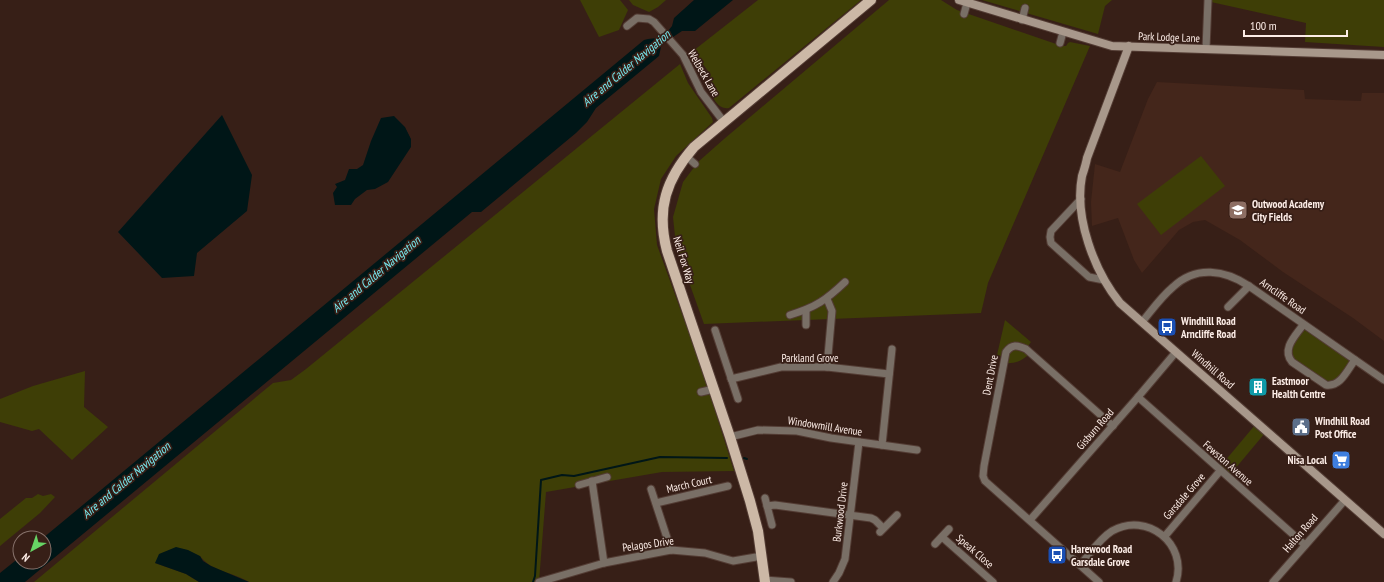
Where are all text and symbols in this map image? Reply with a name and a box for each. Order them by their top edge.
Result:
scale bar [1244,12,1347,38]
text: 100 m [1250,18,1277,33]
water label: Aire and Calder Navigation [579,26,674,109]
street label: Park Lodge Lane [1138,29,1201,45]
street label: Welbeck Lane [685,47,723,99]
place label: Outwood Academy City Fields [1252,197,1325,224]
school or university icon: Outwood Academy City Fields [1227,199,1249,221]
water label: Aire and Calder Navigation [329,232,424,315]
street label: Neil Fox Way [670,235,698,286]
street label: Arncliffe Road [1257,275,1309,317]
place label: Windhill Road Arncliffe Road [1180,314,1236,341]
bus stop icon: Windhill Road Arncliffe Road [1156,316,1178,338]
street label: Windhill Road [1188,346,1238,392]
street label: Parkland Grove [781,351,839,365]
street label: Dent Drive [979,353,1001,396]
place label: Eastmoor Health Centre [1272,374,1326,401]
building icon: Eastmoor Health Centre [1247,376,1269,398]
street label: Gisburn Road [1073,405,1117,452]
street label: Windowmill Avenue [787,413,864,439]
place label: Windhill Road Post Office [1314,414,1370,441]
public building icon: Windhill Road Post Office [1290,416,1312,438]
water label: Aire and Calder Navigation [79,438,174,521]
street label: Fewston Avenue [1200,438,1256,489]
supermarket icon: Nisa Local [1330,449,1352,471]
place label: Nisa Local [1288,453,1327,467]
street label: Garsdale Grove [1160,470,1208,522]
street label: March Court [665,472,713,496]
street label: Burkwood Drive [829,481,851,543]
street label: Halton Road [1279,511,1321,555]
north arrow [12,530,52,570]
street label: Speak Close [953,531,997,571]
street label: Pelagos Drive [621,533,675,555]
place label: Harewood Road Garsdale Grove [1071,542,1132,569]
bus stop icon: Harewood Road Garsdale Grove [1046,544,1068,566]
text: N [19,550,32,565]

